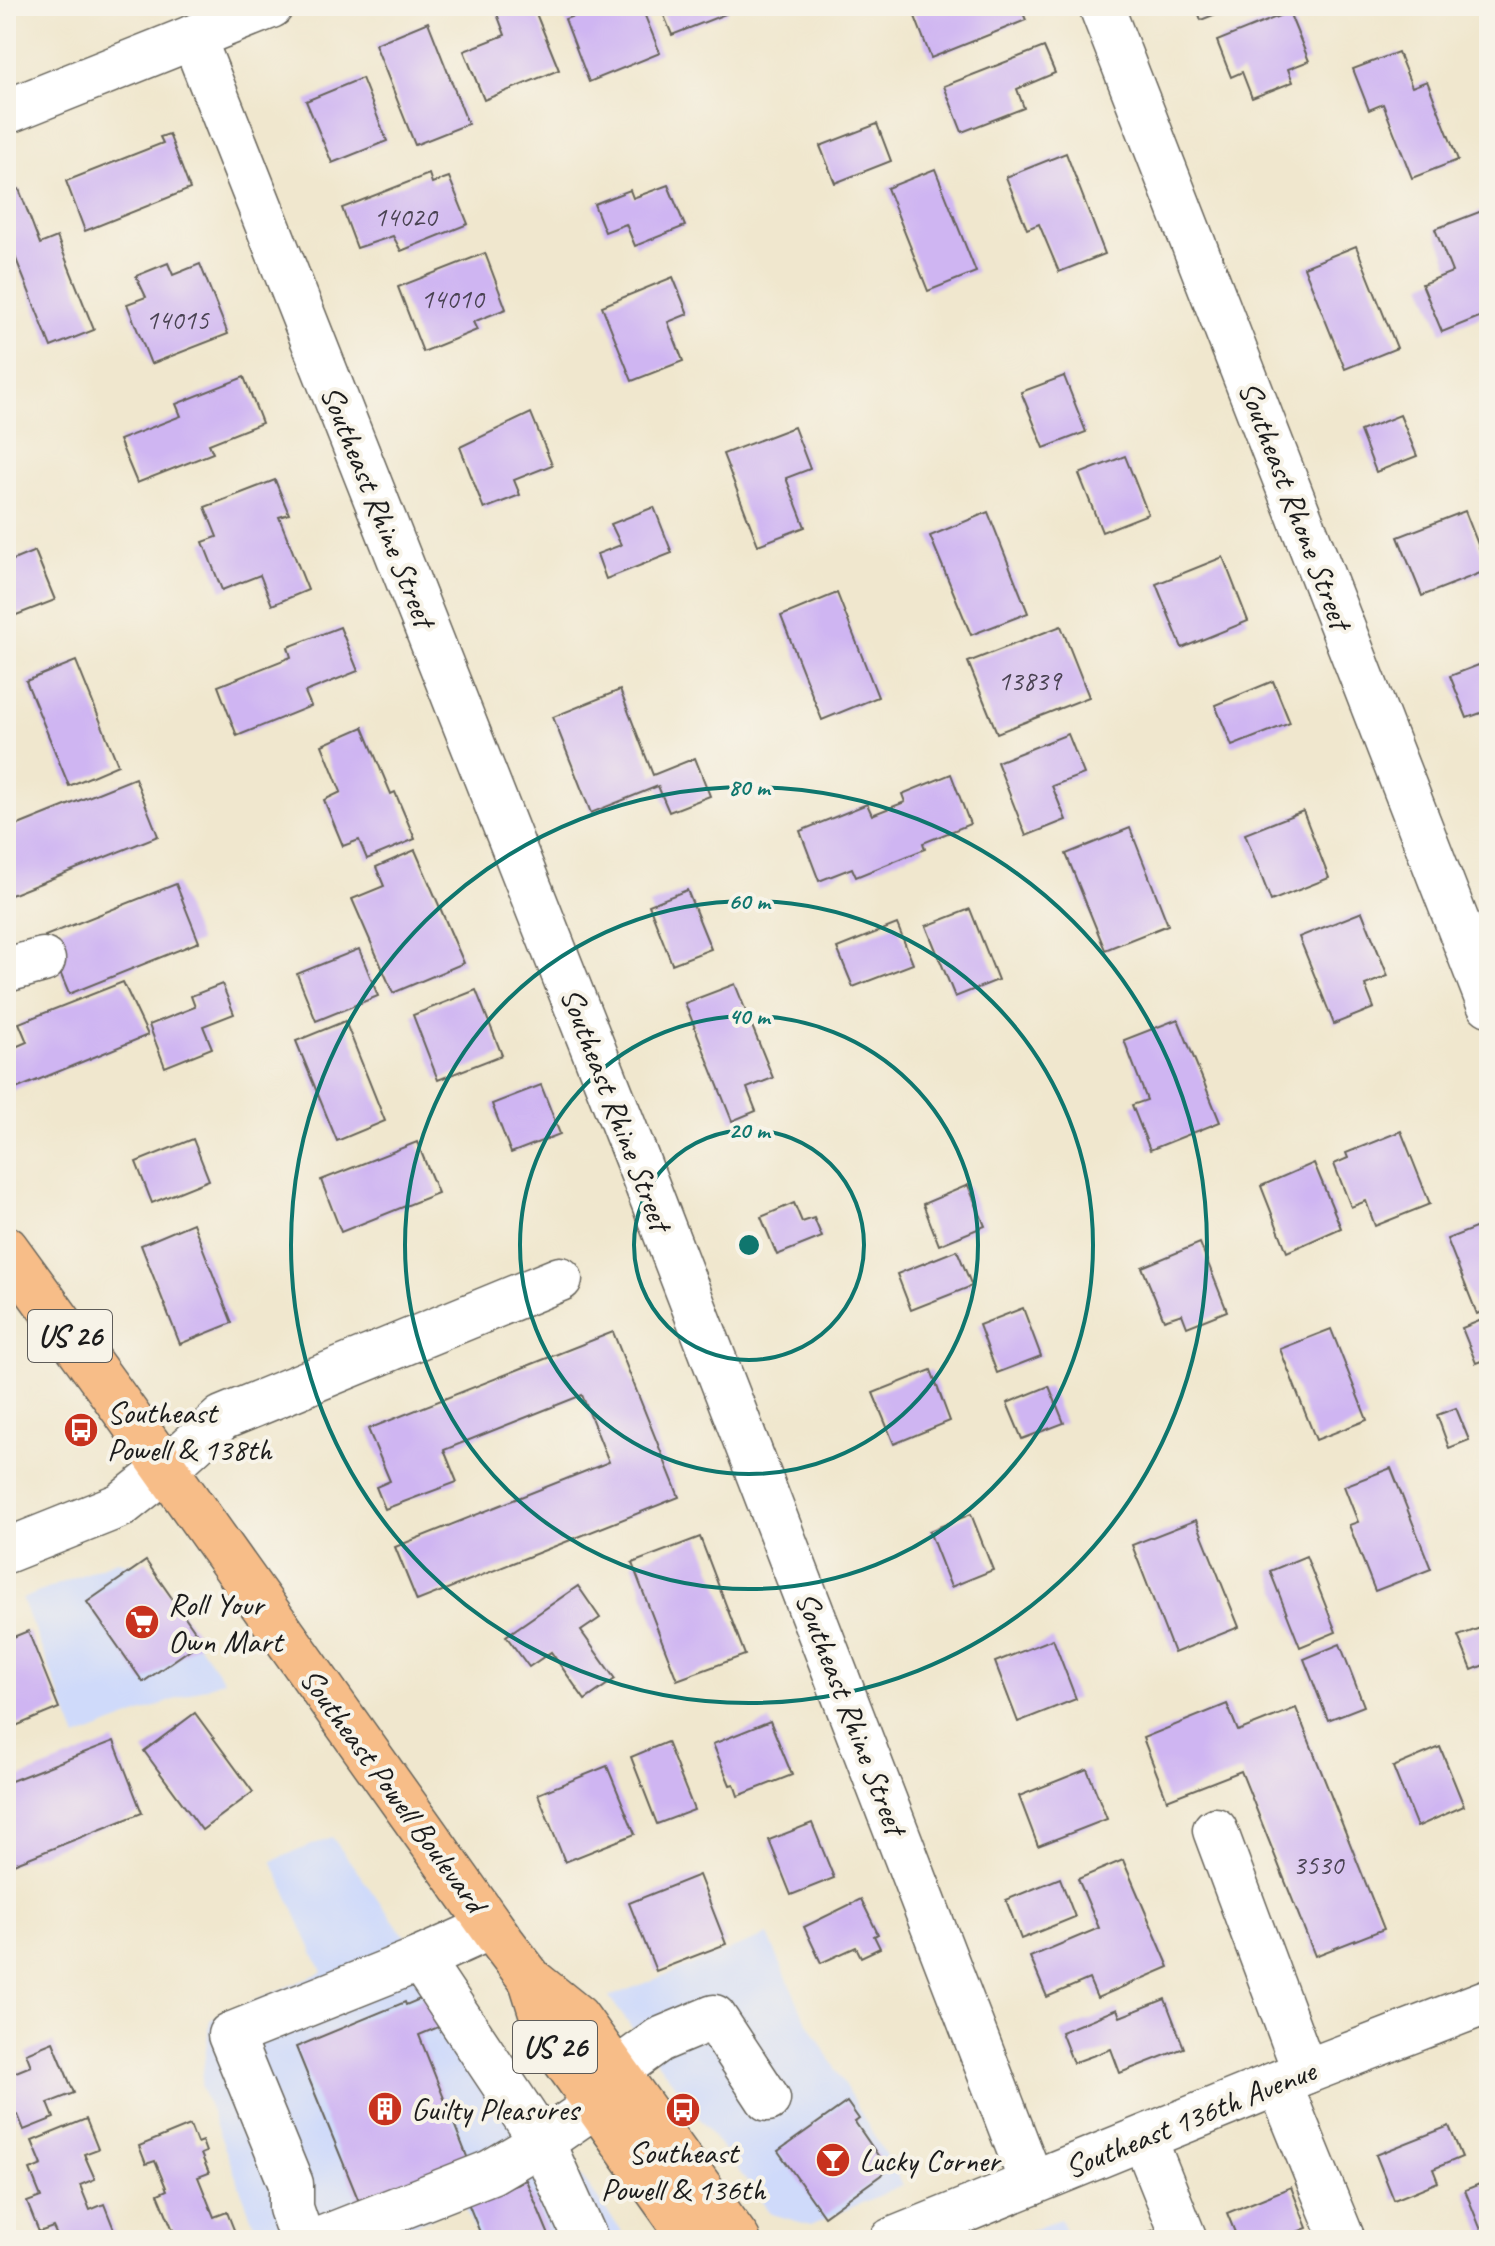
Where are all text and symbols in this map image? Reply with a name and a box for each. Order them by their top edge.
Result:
house number: 14020 [373,199,439,234]
house number: 14010 [420,281,486,316]
house number: 14015 [145,302,210,337]
street label: Southeast Rhone Street [1229,375,1363,639]
street label: Southeast Rhine Street [311,379,447,637]
house number: 13839 [997,663,1063,698]
text: 80 m [728,772,772,802]
text: 60 m [728,886,772,916]
street label: Southeast Rhine Street [551,982,683,1240]
text: 40 m [728,1001,772,1031]
text: 20 m [728,1115,772,1145]
centre of rings [735,1231,763,1259]
road number: US 26 [28,1310,112,1362]
place label: Southeast Powell & 138th [107,1392,273,1470]
bus stop icon: Southeast Powell & 138th [62,1411,100,1449]
place label: Roll Your Own Mart [168,1584,285,1662]
street label: Southeast Rhine Street [786,1586,918,1844]
supermarket icon: Roll Your Own Mart [123,1603,161,1641]
street label: Southeast Powell Boulevard [291,1660,499,1925]
house number: 3530 [1293,1847,1346,1882]
road number: US 26 [513,2021,597,2073]
street label: Southeast 136th Avenue [1059,2049,1324,2188]
place label: Guilty Pleasures [411,2089,582,2130]
building icon: Guilty Pleasures [366,2090,404,2128]
bus stop icon: Southeast Powell & 136th [664,2091,702,2129]
place label: Southeast Powell & 136th [601,2132,767,2210]
place label: Lucky Corner [859,2140,1002,2181]
bar icon: Lucky Corner [814,2141,852,2179]

